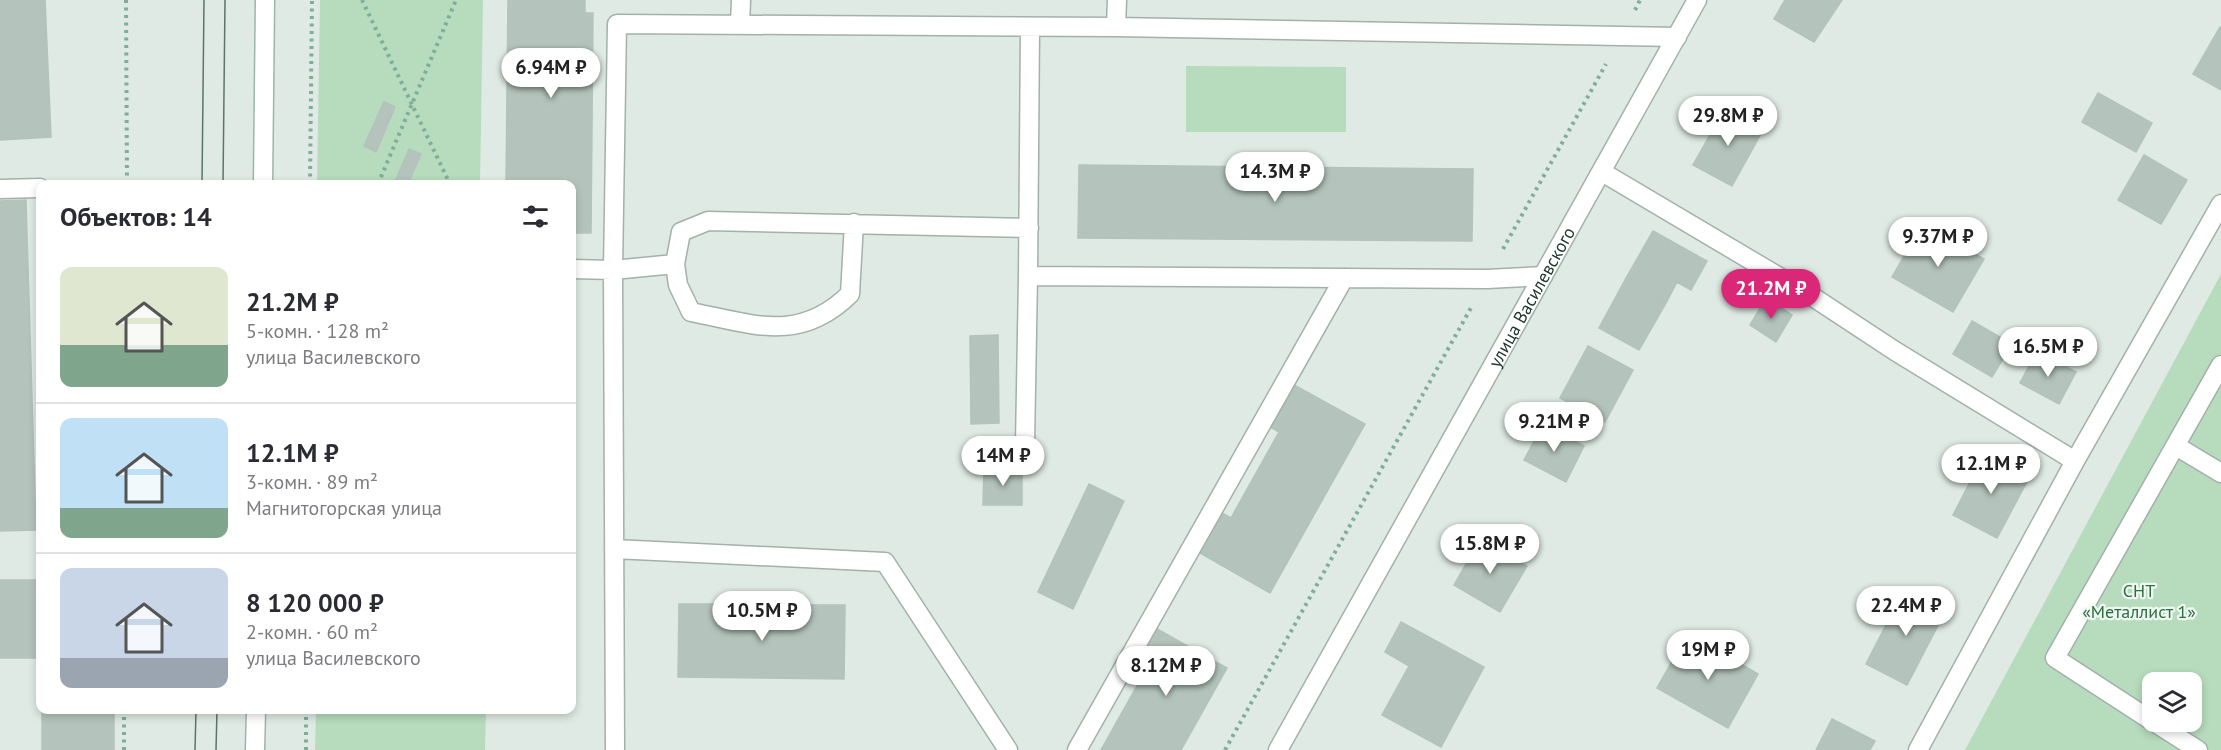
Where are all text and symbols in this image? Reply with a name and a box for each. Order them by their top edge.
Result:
pin: 6.94M ₽ [496,48,606,99]
text: 6.94M ₽ [515,54,587,80]
pin: 29.8M ₽ [1673,96,1783,147]
text: 29.8M ₽ [1692,102,1764,128]
pin: 14.3M ₽ [1220,152,1330,203]
text: 14.3M ₽ [1239,158,1311,184]
text: Объектов: 14 [60,200,212,233]
icon: filters [519,200,552,233]
pin: 9.37M ₽ [1883,217,1993,268]
street label: улица Василевского [1483,223,1580,371]
text: 9.37M ₽ [1902,223,1974,249]
pin: 21.2M ₽ [1716,269,1826,320]
text: 21.2M ₽ [1735,275,1807,301]
text: 21.2M ₽ [246,285,339,318]
icon: home [108,291,180,363]
text: 5-комн. · 128 m² [246,318,389,344]
pin: 16.5M ₽ [1993,327,2103,378]
text: 16.5M ₽ [2012,333,2084,359]
text: улица Василевского [246,344,421,370]
pin: 9.21M ₽ [1499,402,1609,453]
text: 9.21M ₽ [1518,408,1590,434]
text: 12.1M ₽ [246,436,339,469]
pin: 14M ₽ [961,436,1045,487]
icon: home [108,442,180,514]
text: 14M ₽ [975,442,1031,468]
pin: 12.1M ₽ [1936,444,2046,495]
text: 12.1M ₽ [1955,450,2027,476]
text: 3-комн. · 89 m² [246,469,378,495]
text: Магнитогорская улица [246,495,442,521]
pin: 15.8M ₽ [1435,524,1545,575]
text: 15.8M ₽ [1454,530,1526,556]
park label: СНТ «Металлист 1» [2082,579,2196,623]
text: 8 120 000 ₽ [246,586,384,619]
pin: 22.4M ₽ [1851,586,1961,637]
pin: 10.5M ₽ [707,591,817,642]
icon: home [108,592,180,664]
text: 22.4M ₽ [1870,592,1942,618]
text: 10.5M ₽ [726,597,798,623]
text: 2-комн. · 60 m² [246,619,378,645]
pin: 19M ₽ [1666,630,1750,681]
text: 19M ₽ [1680,636,1736,662]
text: улица Василевского [246,645,421,671]
pin: 8.12M ₽ [1111,646,1221,697]
text: 8.12M ₽ [1130,652,1202,678]
map controls [2142,672,2202,732]
button: layers [2142,672,2202,732]

